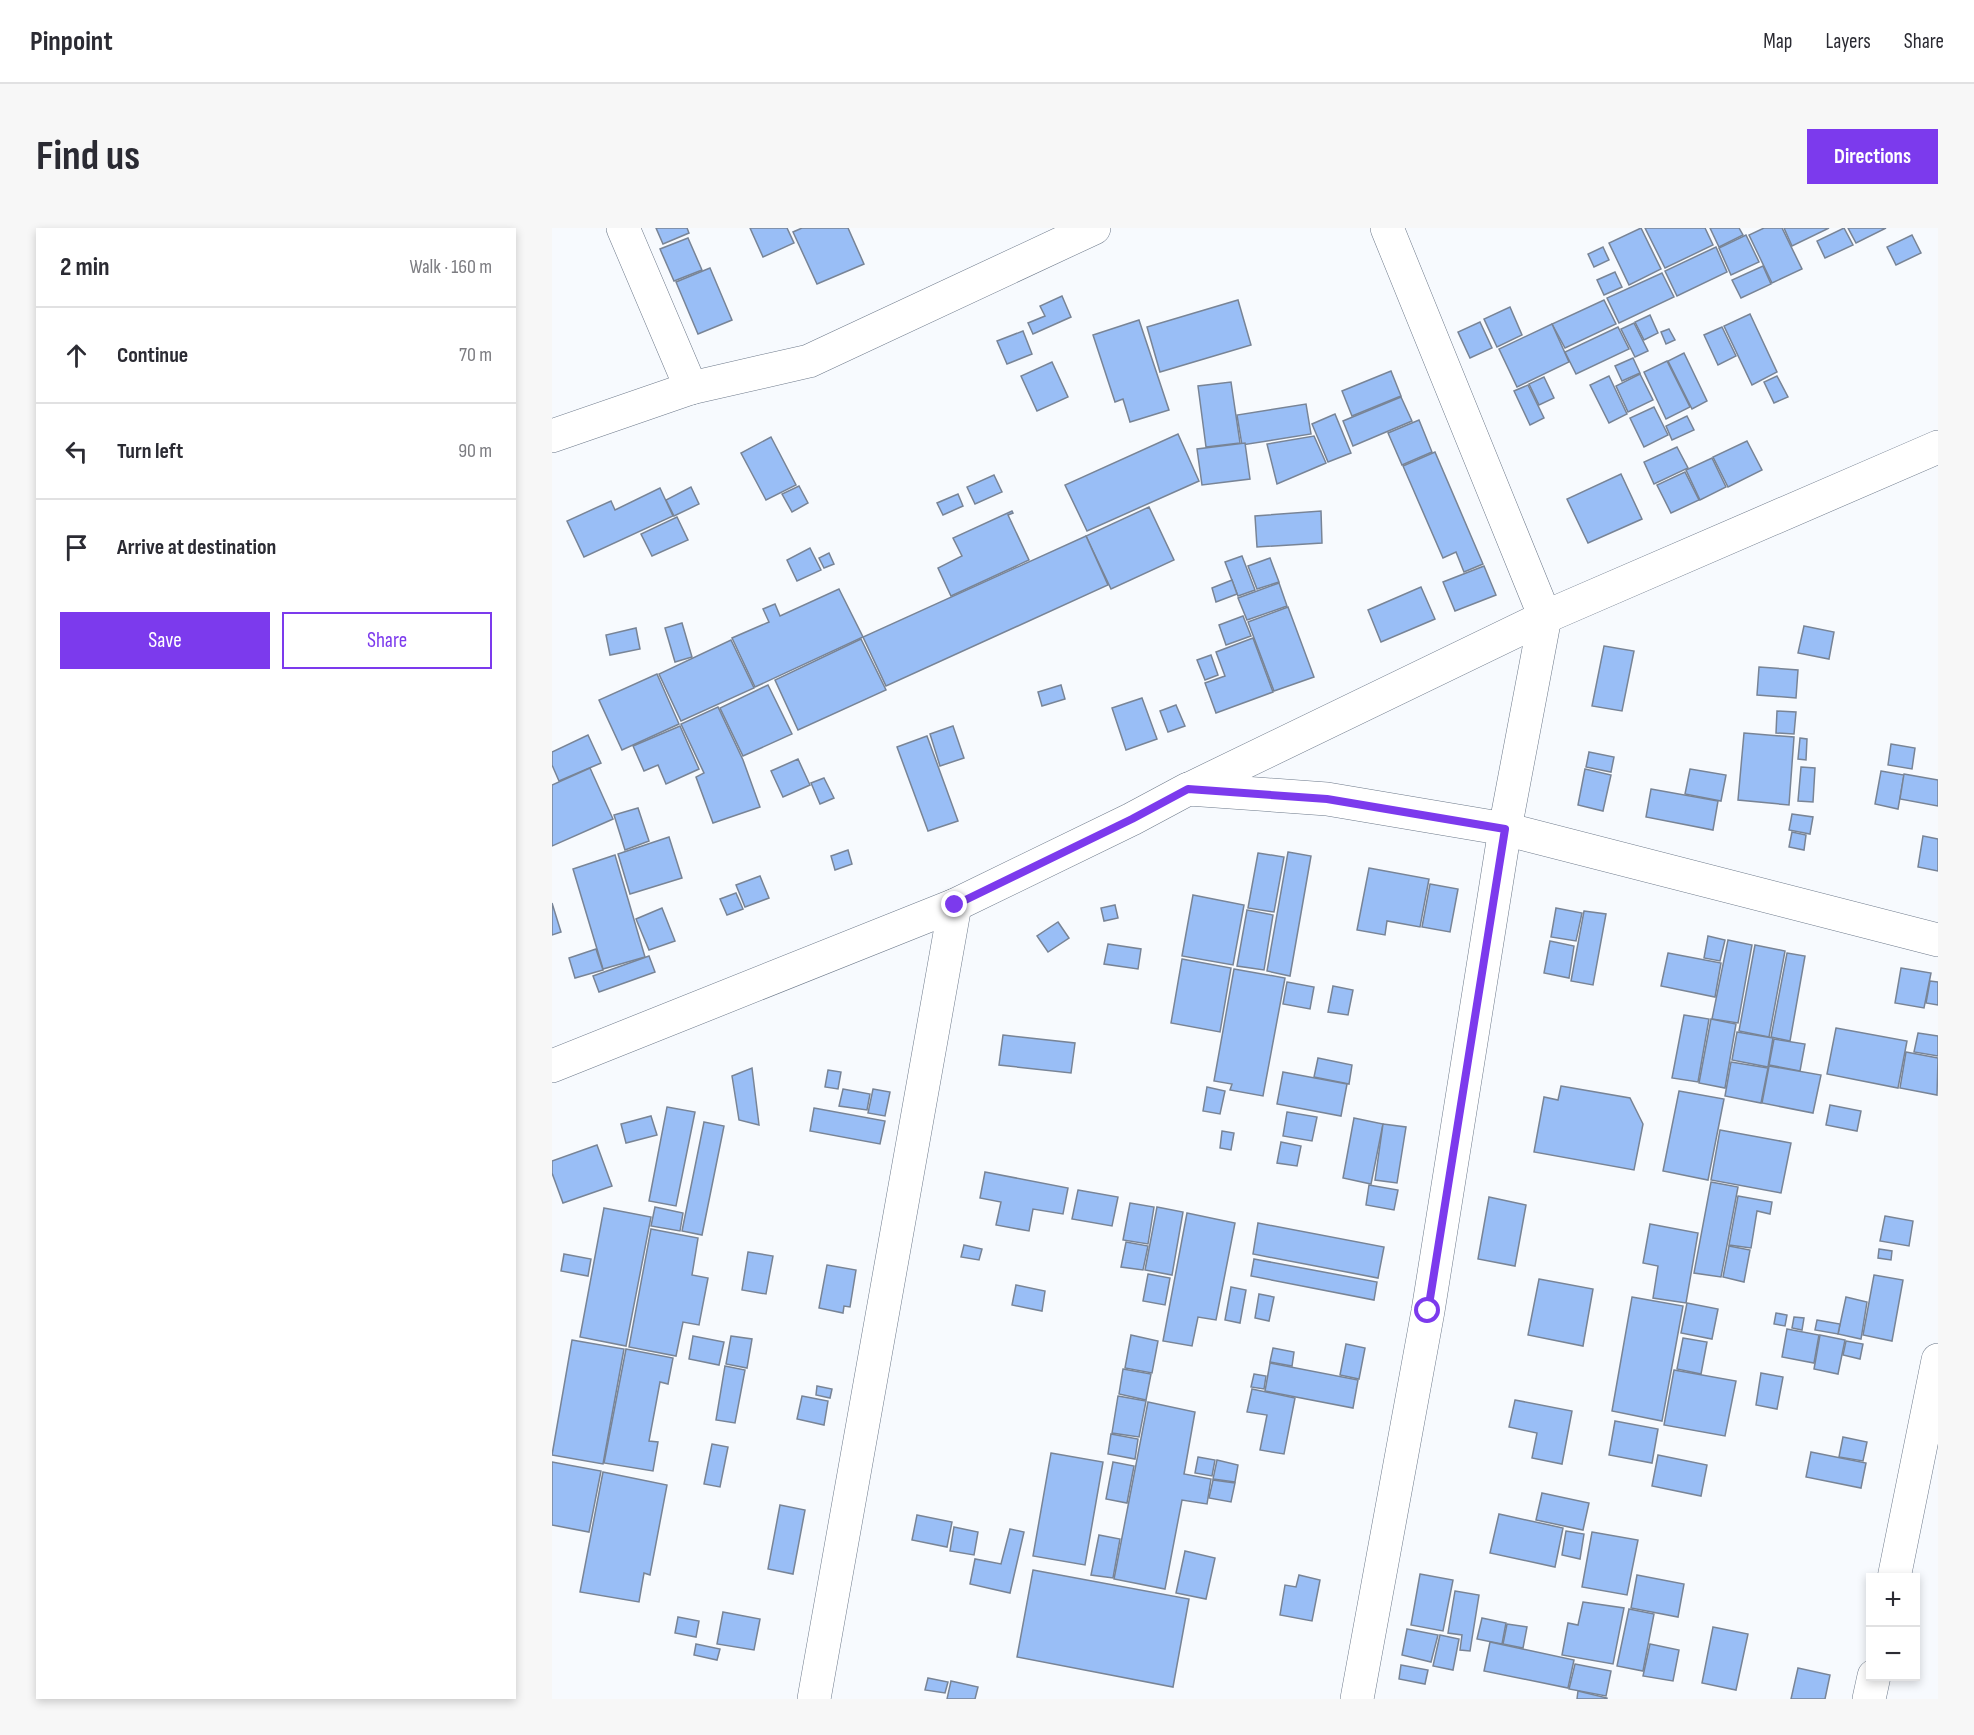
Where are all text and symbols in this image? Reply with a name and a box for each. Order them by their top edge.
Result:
text: Pinpoint [30,25,113,58]
text: Map [1763,29,1792,54]
text: Layers [1825,29,1871,54]
text: Share [1904,29,1944,54]
button: Directions [1807,129,1938,184]
text: Find us [36,131,140,182]
text: 2 min [60,252,110,283]
text: Walk · 160 m [409,255,492,279]
icon: ahead [60,339,93,372]
text: Continue [117,342,188,369]
text: 70 m [459,343,492,367]
icon: left [60,435,93,468]
text: Turn left [117,438,183,465]
text: 90 m [458,439,492,463]
icon: arrive [60,531,93,564]
text: Arrive at destination [117,534,276,561]
button: Save [60,612,270,669]
button: Share [282,612,492,669]
route end [941,891,967,917]
route start [1414,1297,1440,1323]
map controls [1866,1573,1920,1681]
button: + [1866,1573,1920,1627]
button: − [1866,1627,1920,1681]

